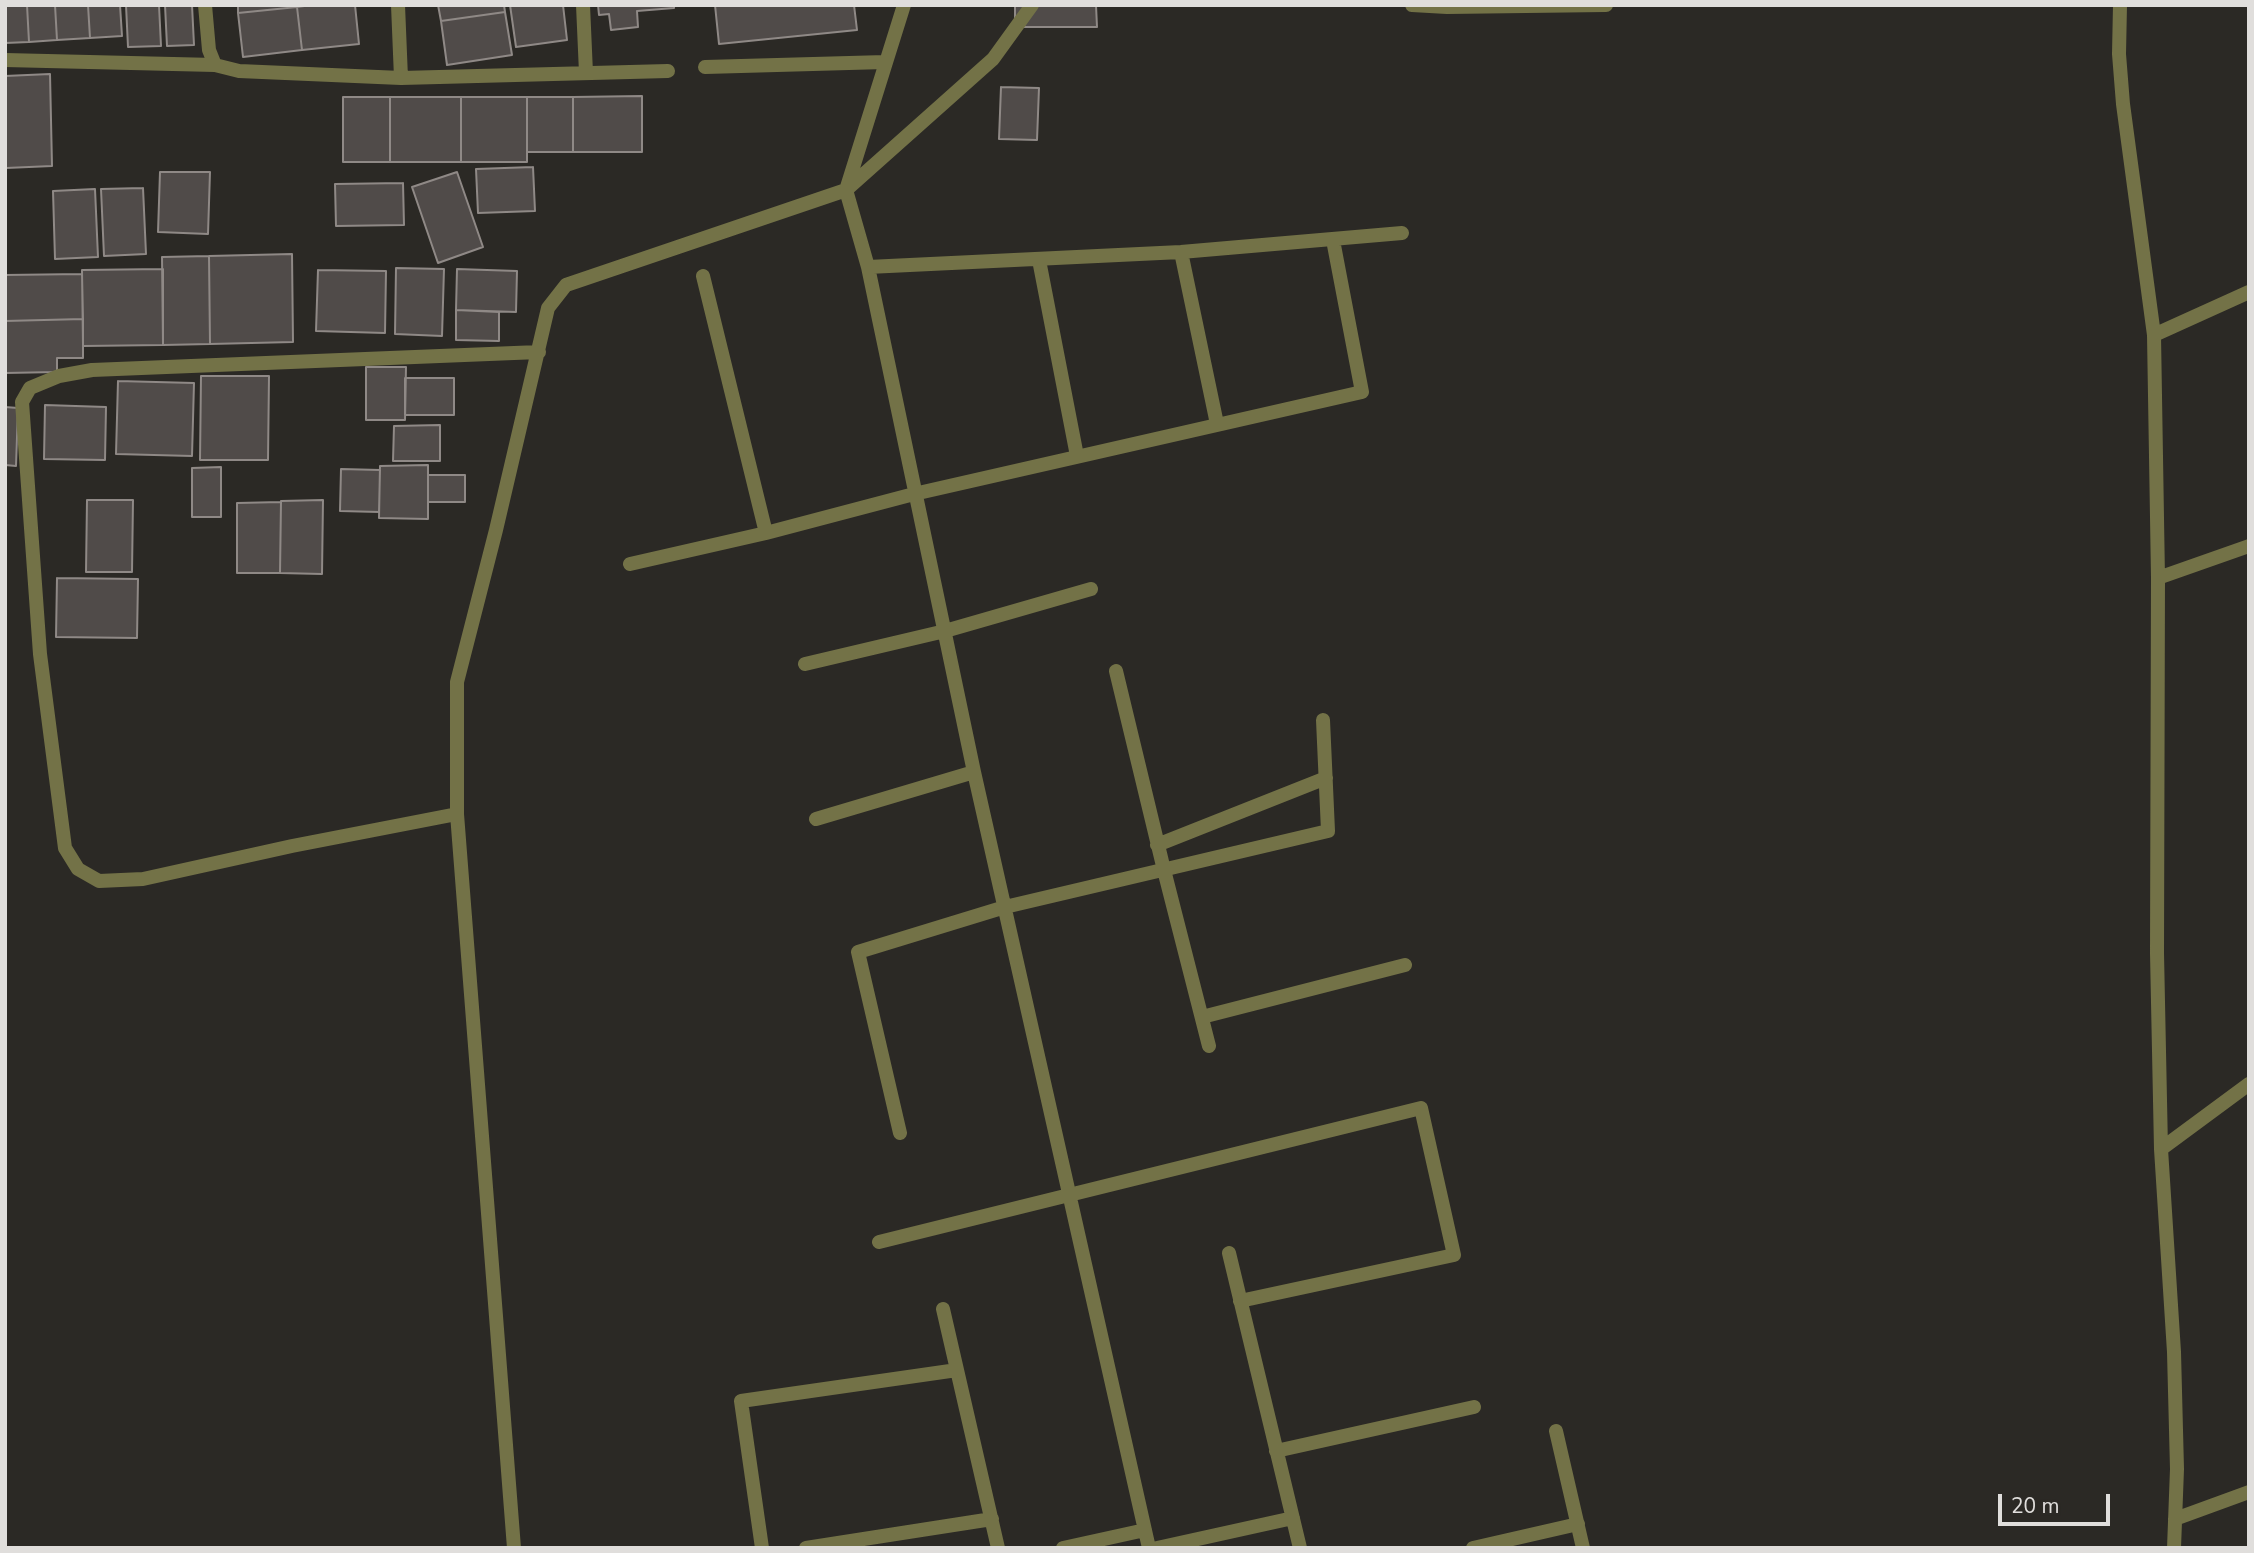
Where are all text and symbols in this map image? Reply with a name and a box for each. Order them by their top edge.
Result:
scale bar [2002,1480,2114,1524]
text: 20 m [2011,1492,2060,1520]

